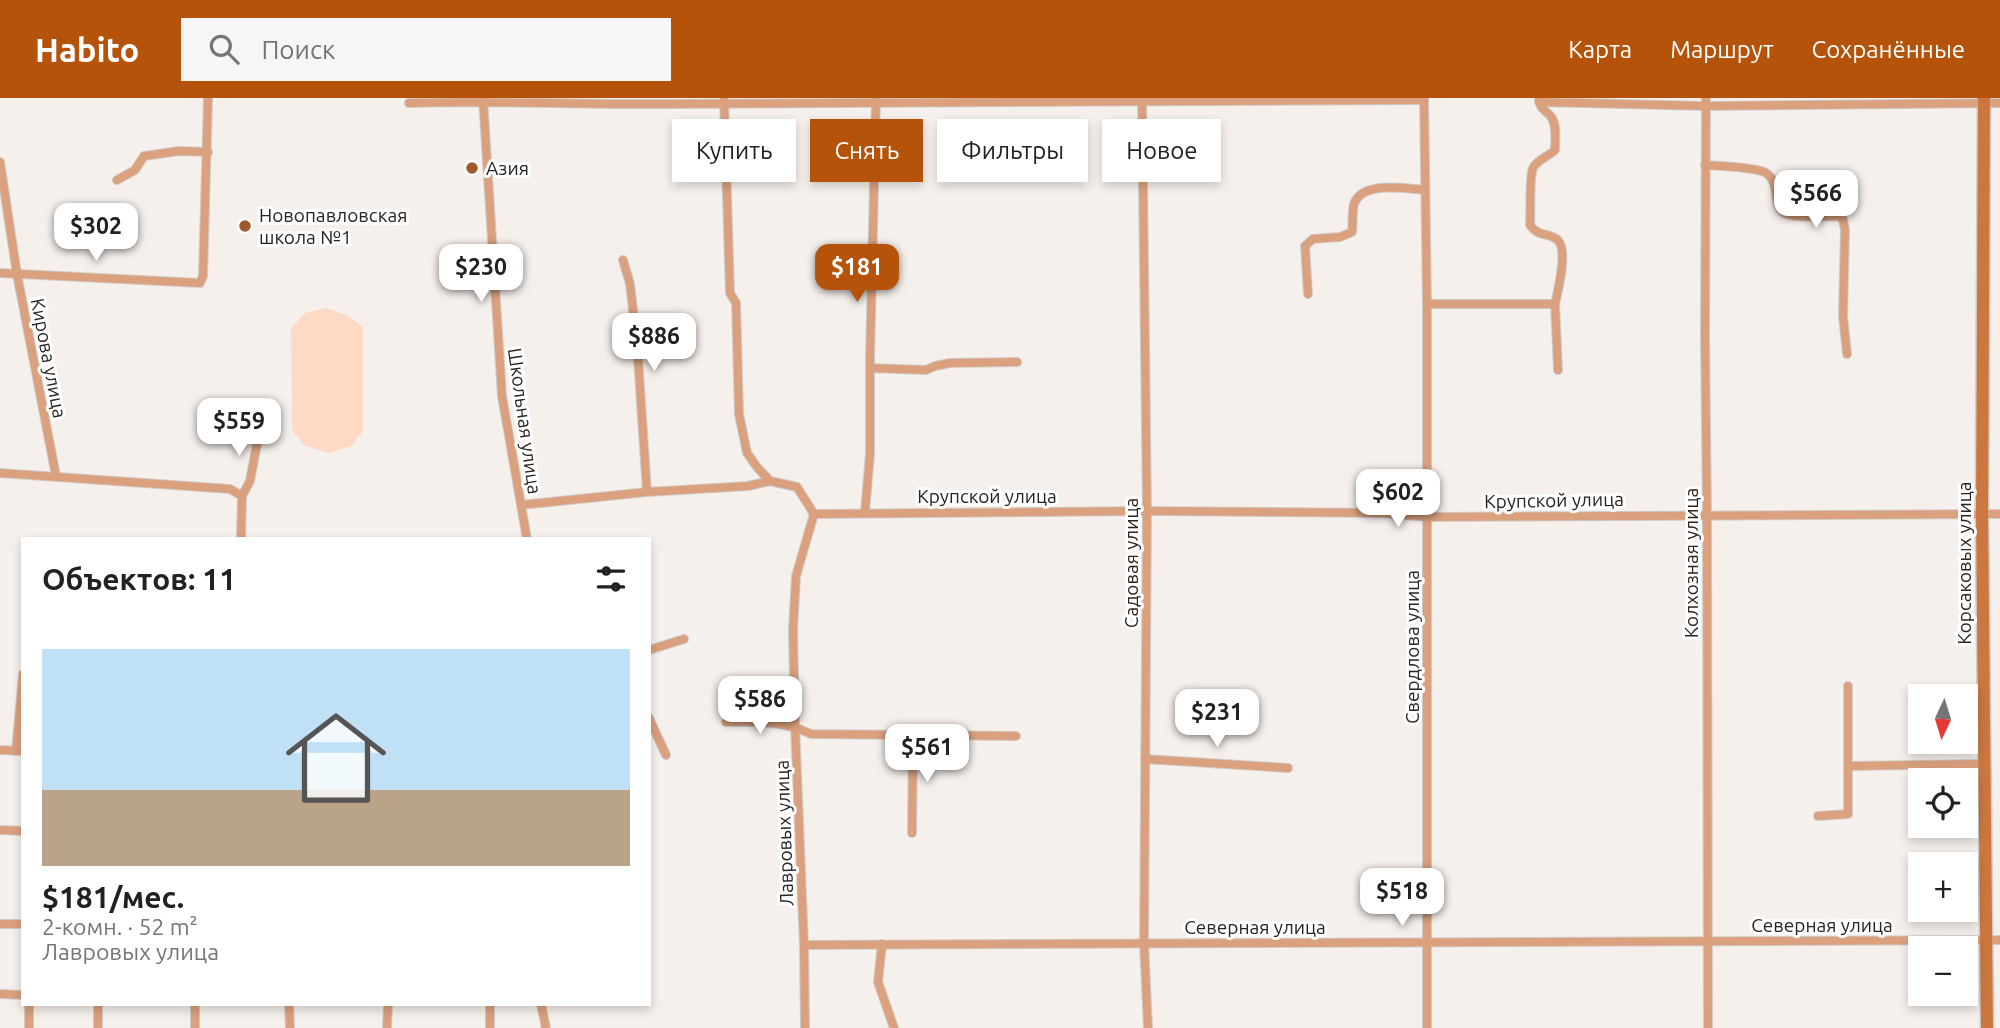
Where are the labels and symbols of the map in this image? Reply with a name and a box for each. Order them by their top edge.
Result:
place label: Азия [486,157,529,179]
marker: Азия [464,160,480,176]
pin: $566 [1775,170,1857,230]
pin: $302 [55,204,137,263]
place label: Новопавловская школа №1 [259,204,407,248]
marker: Новопавловская школа №1 [237,218,253,234]
pin: $230 [440,244,522,304]
pin: $181 [816,244,898,304]
street label: Кирова улица [27,296,71,420]
pin: $886 [613,314,695,373]
street label: Школьная улица [504,346,546,496]
pin: $559 [198,398,280,458]
pin: $602 [1357,470,1439,529]
street label: Корсаковых улица [1953,481,1975,645]
street label: Крупской улица [917,485,1057,507]
street label: Крупской улица [1484,488,1624,512]
street label: Колхозная улица [1680,488,1702,638]
street label: Садовая улица [1120,498,1142,628]
street label: Свердлова улица [1401,570,1423,724]
pin: $586 [719,676,801,736]
north arrow [1908,684,1978,754]
pin: $231 [1176,690,1258,749]
pin: $561 [886,724,968,784]
street label: Лавровых улица [770,760,798,906]
pin: $518 [1361,868,1443,928]
street label: Северная улица [1751,914,1893,936]
street label: Северная улица [1184,916,1326,938]

